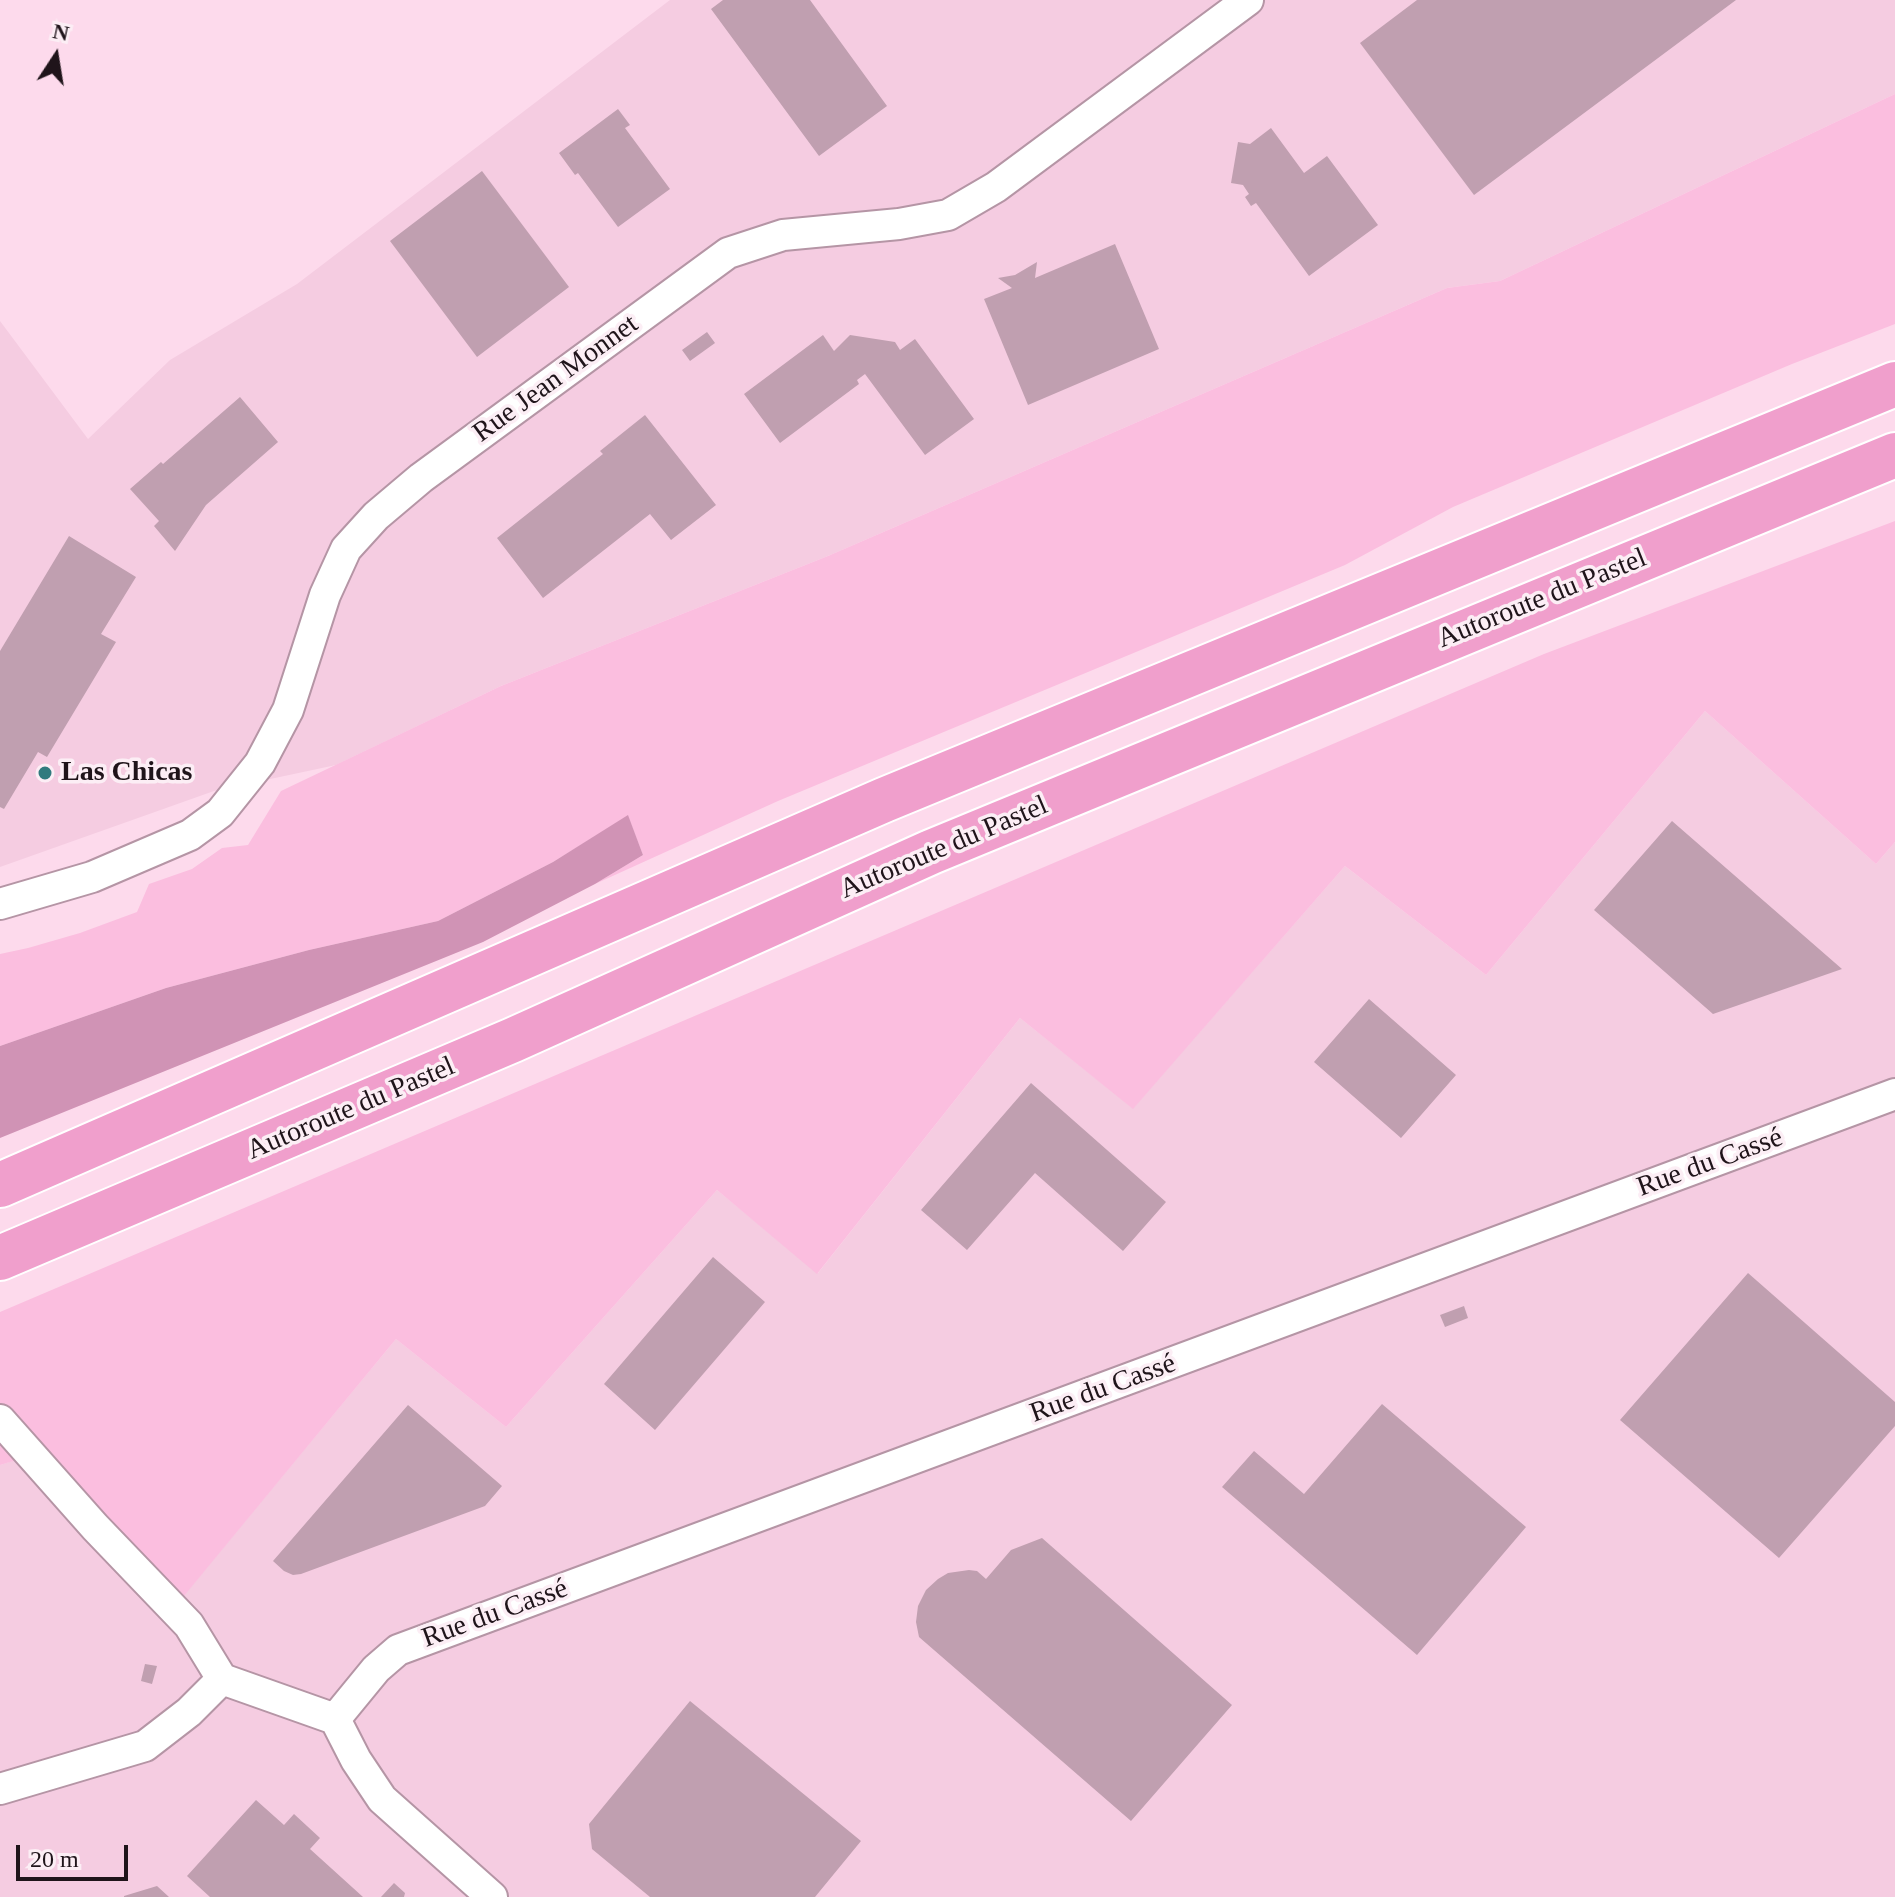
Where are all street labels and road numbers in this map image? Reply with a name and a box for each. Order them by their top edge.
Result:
street label: Rue Jean Monnet [467,308,645,450]
street label: Autoroute du Pastel [1433,542,1651,656]
street label: Autoroute du Pastel [835,789,1053,907]
street label: Autoroute du Pastel [242,1050,460,1168]
street label: Rue du Cassé [1633,1121,1787,1205]
street label: Rue du Cassé [1026,1347,1180,1431]
street label: Rue du Cassé [418,1572,572,1656]

